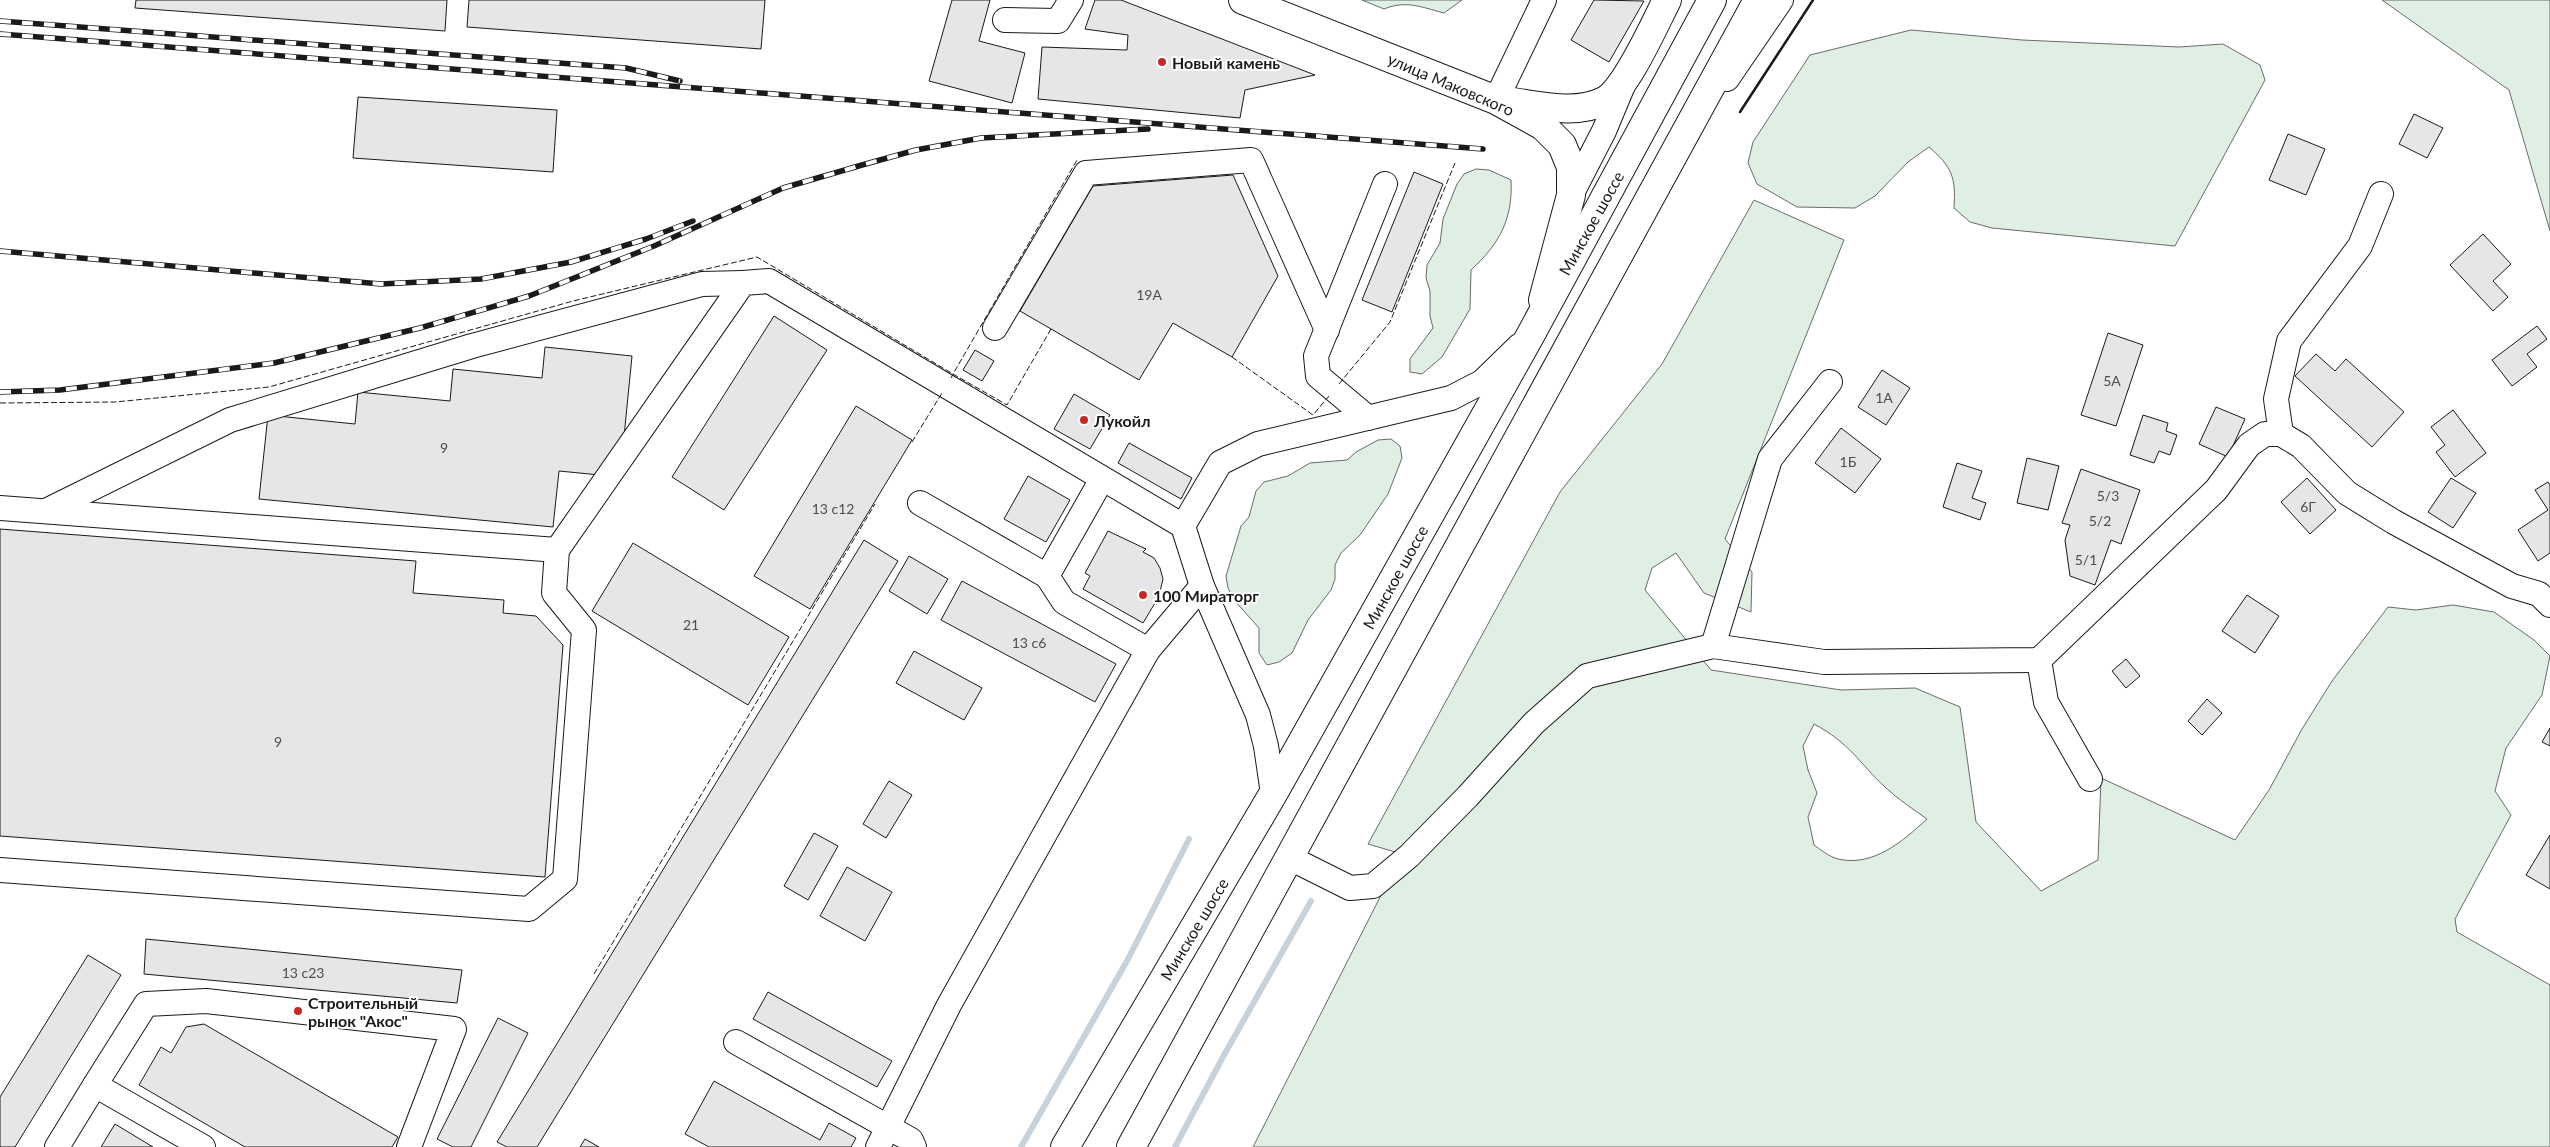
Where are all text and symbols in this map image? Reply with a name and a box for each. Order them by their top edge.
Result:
street label: улица Маковского [1385,49,1517,119]
place label: Новый камень [1172,53,1280,72]
marker: Новый камень [1156,56,1168,68]
street label: Минское шоссе [1555,168,1627,278]
house number: 19А [1136,286,1162,303]
house number: 5А [2103,372,2121,389]
house number: 1А [1875,389,1893,406]
place label: Лукойл [1093,411,1151,430]
marker: Лукойл [1078,414,1090,426]
house number: 9 [440,439,448,456]
house number: 1Б [1840,453,1857,470]
house number: 5/3 [2097,487,2119,504]
house number: 6Г [2300,498,2316,515]
house number: 13 с12 [812,500,854,517]
house number: 5/2 [2089,512,2111,529]
street label: Минское шоссе [1359,522,1431,632]
house number: 5/1 [2075,551,2097,568]
place label: 100 Мираторг [1153,586,1259,605]
marker: 100 Мираторг [1137,589,1149,601]
house number: 21 [683,616,699,633]
house number: 13 с6 [1012,634,1046,651]
house number: 9 [274,733,282,750]
street label: Минское шоссе [1156,874,1232,984]
house number: 13 с23 [282,964,324,981]
place label: Строительный рынок "Акос" [308,993,418,1030]
marker: Строительный рынок "Акос" [292,1005,304,1017]

